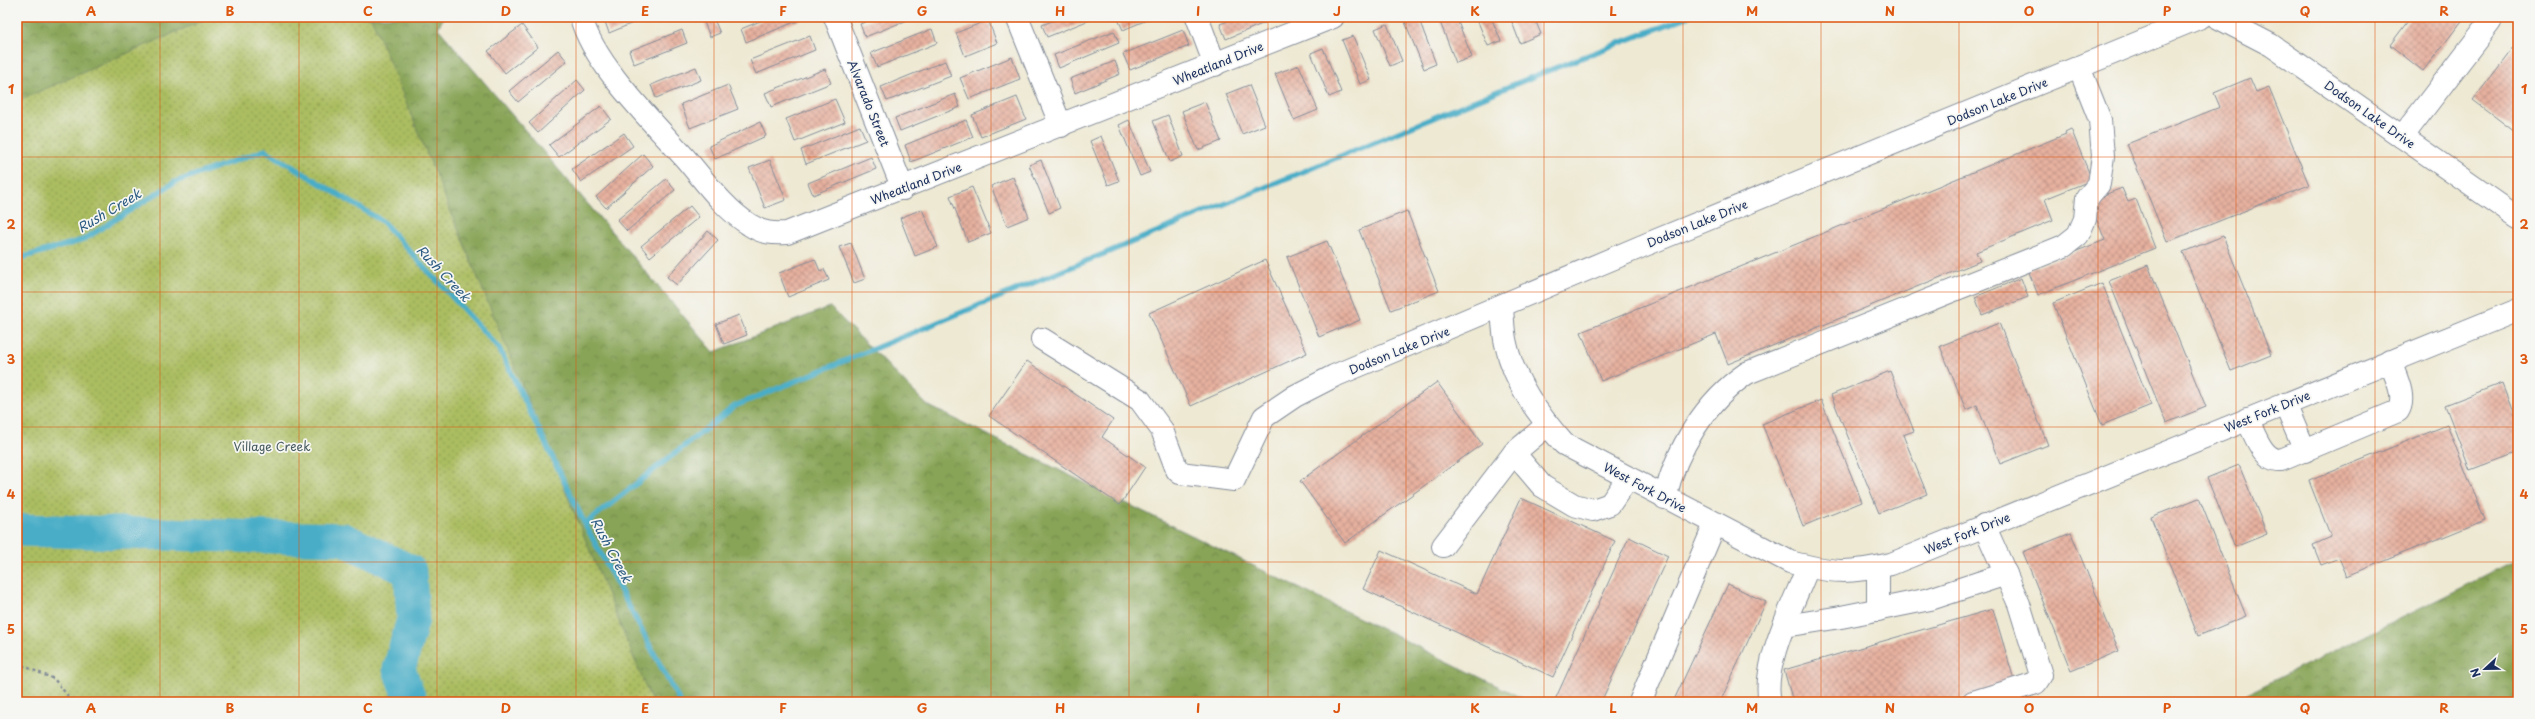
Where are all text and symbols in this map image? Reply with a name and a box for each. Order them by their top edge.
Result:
text: A [86,1,96,20]
text: B [226,1,235,20]
text: C [363,1,373,20]
text: D [501,1,511,20]
text: E [641,1,649,20]
text: F [779,1,787,20]
text: G [917,1,927,20]
text: H [1055,1,1065,20]
text: I [1196,1,1200,20]
text: J [1333,1,1341,20]
text: K [1470,1,1480,20]
text: L [1609,1,1617,20]
text: M [1746,1,1758,20]
text: N [1885,1,1895,20]
text: O [2024,1,2034,20]
text: P [2163,1,2172,20]
text: Q [2300,1,2310,20]
text: R [2439,1,2449,20]
street label: Wheatland Drive [1170,37,1266,89]
street label: Alvarado Street [843,57,895,149]
street label: Dodson Lake Drive [1944,73,2050,129]
street label: Dodson Lake Drive [2321,76,2419,152]
text: 1 [8,79,14,98]
text: 1 [2521,79,2527,98]
street label: Wheatland Drive [868,157,964,209]
water label: Rush Creek [74,183,145,237]
street label: Dodson Lake Drive [1644,195,1750,251]
text: 2 [6,214,16,233]
text: 2 [2519,214,2529,233]
water label: Rush Creek [413,240,476,306]
street label: Dodson Lake Drive [1346,322,1452,378]
text: 3 [7,349,16,368]
text: 3 [2520,349,2529,368]
street label: West Fork Drive [2221,386,2313,436]
park label: Village Creek [233,437,311,455]
street label: West Fork Drive [1600,458,1690,516]
text: 4 [7,484,16,503]
text: 4 [2520,484,2529,503]
street label: West Fork Drive [1921,508,2013,558]
water label: Rush Creek [587,514,638,587]
text: 5 [7,619,15,638]
text: 5 [2520,619,2528,638]
north arrow [2465,649,2505,689]
text: N [2466,665,2485,680]
text: A [86,698,96,717]
text: B [226,698,235,717]
text: C [363,698,373,717]
text: D [501,698,511,717]
text: E [641,698,649,717]
text: F [779,698,787,717]
text: G [917,698,927,717]
text: H [1055,698,1065,717]
text: I [1196,698,1200,717]
text: J [1333,698,1341,717]
text: K [1470,698,1480,717]
text: L [1609,698,1617,717]
text: M [1746,698,1758,717]
text: N [1885,698,1895,717]
text: O [2024,698,2034,717]
text: P [2163,698,2172,717]
text: Q [2300,698,2310,717]
text: R [2439,698,2449,717]

